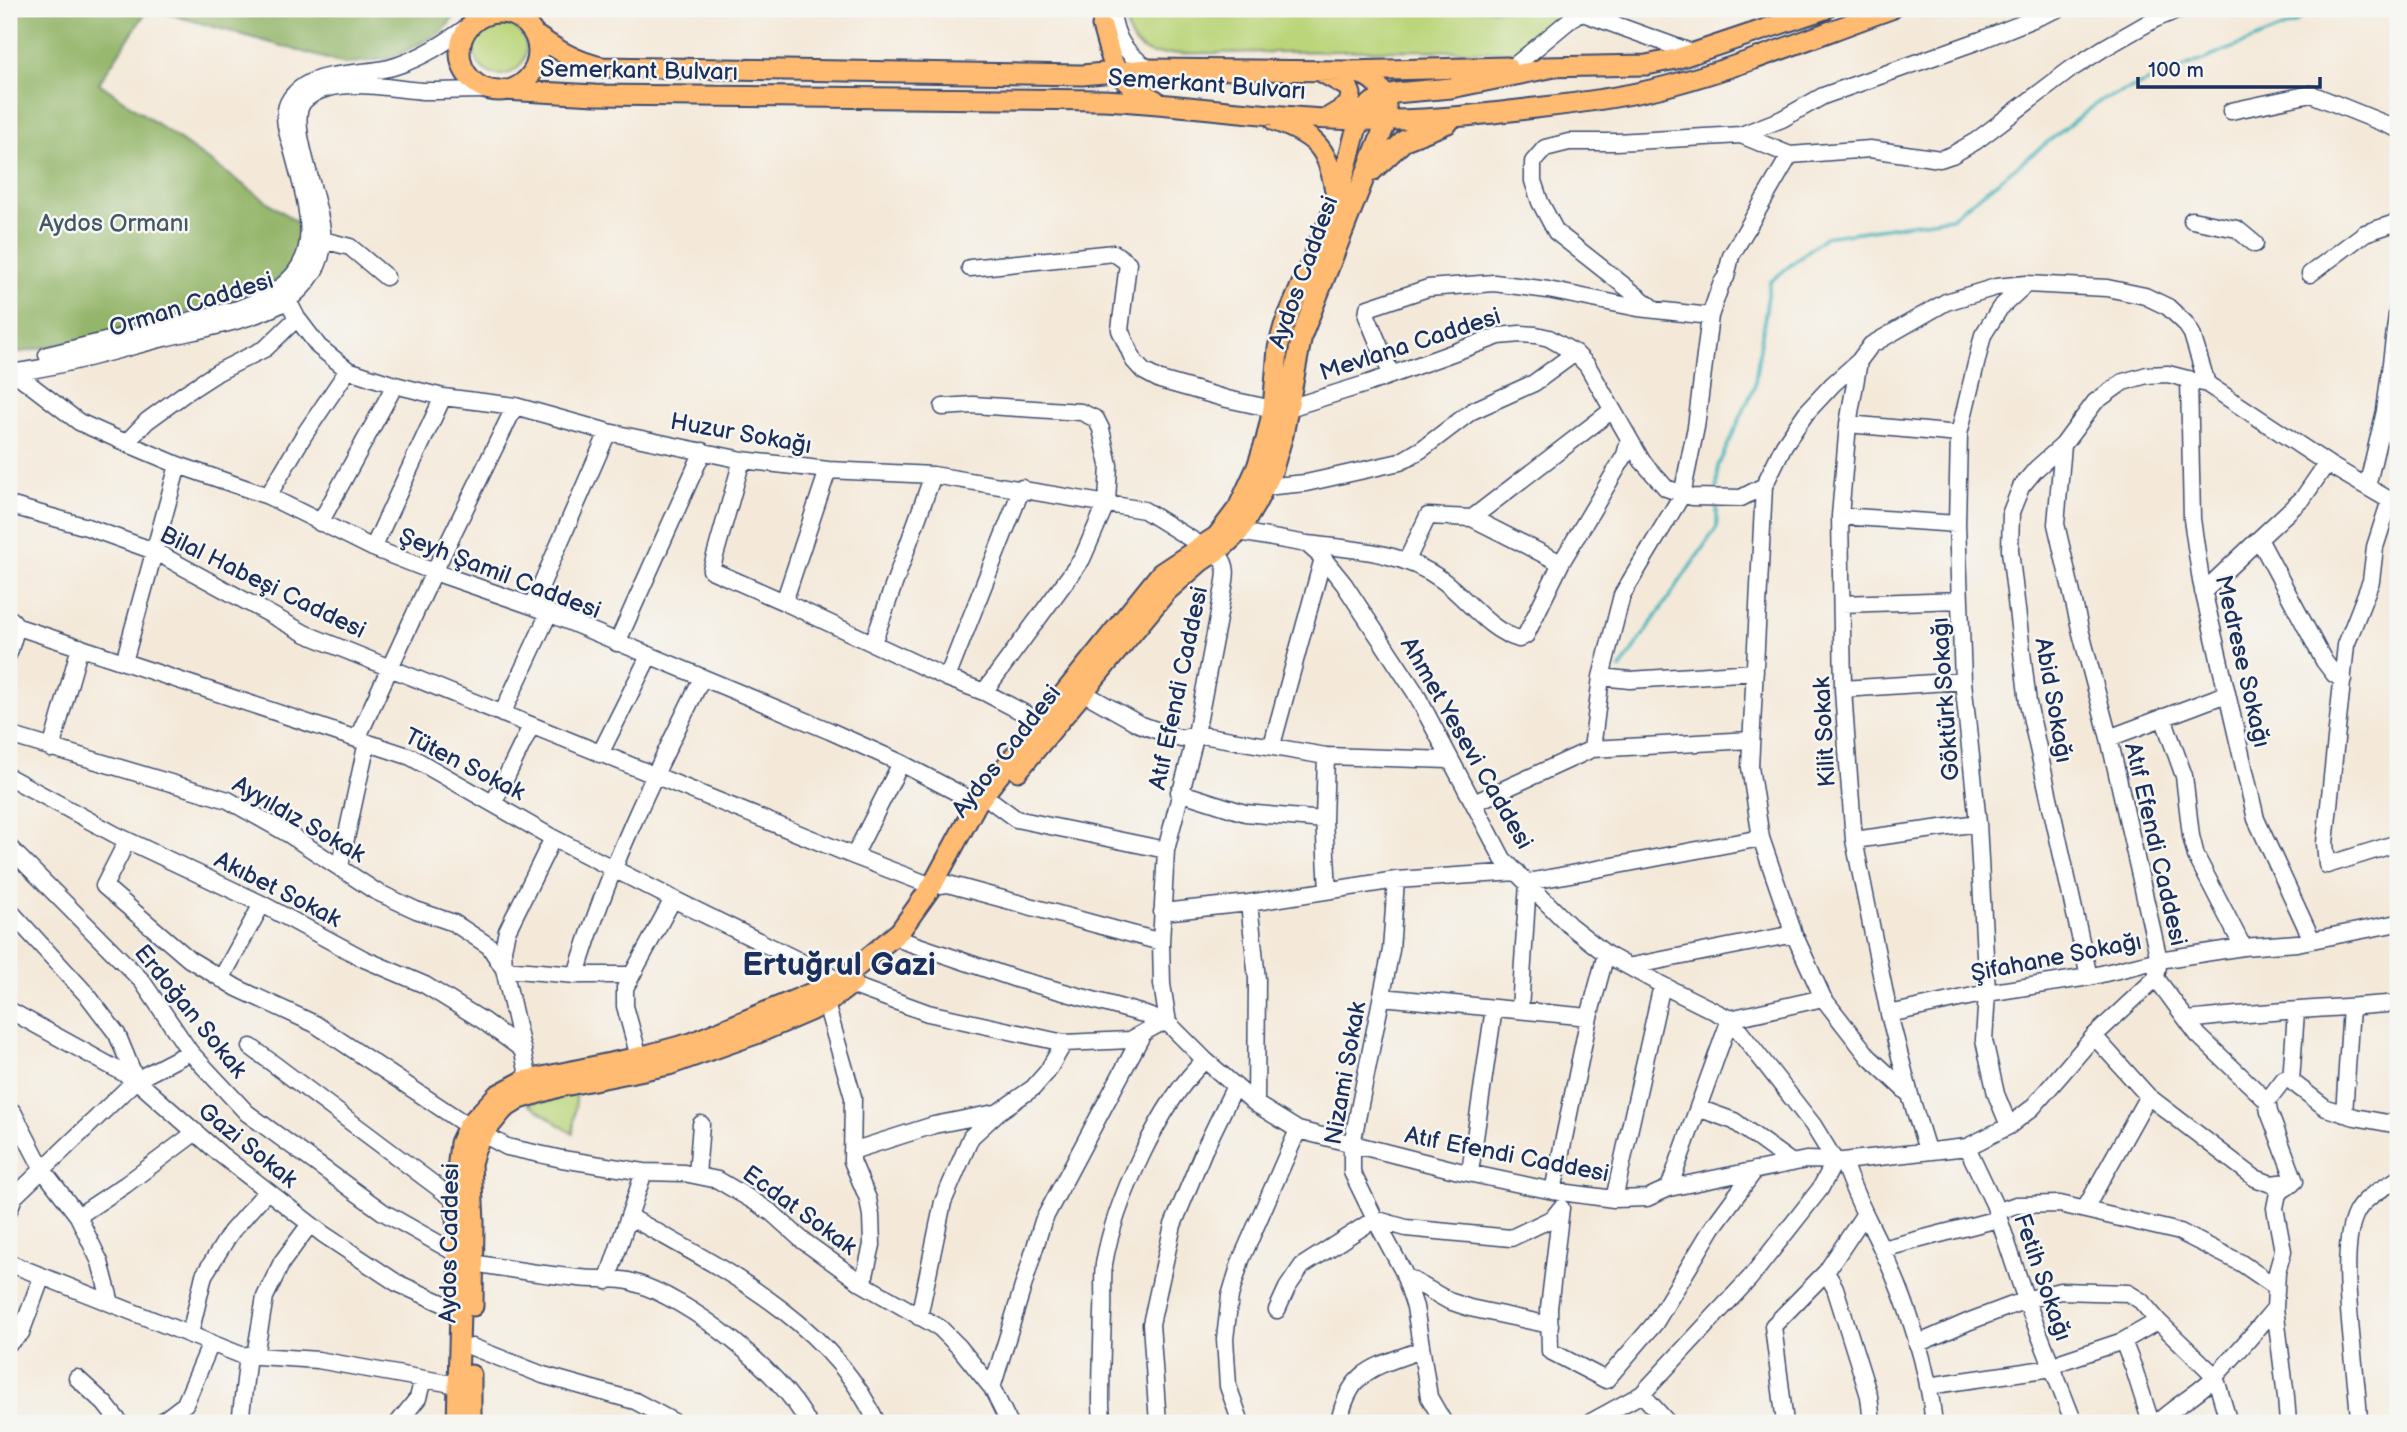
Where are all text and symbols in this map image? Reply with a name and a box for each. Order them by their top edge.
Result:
scale bar [2138,46,2320,90]
street label: Semerkant Bulvarı [540,54,738,87]
text: 100 m [2148,58,2204,83]
street label: Semerkant Bulvarı [1107,63,1307,106]
street label: Aydos Caddesi [1262,192,1344,352]
park label: Aydos Ormanı [39,209,189,238]
street label: Orman Caddesi [105,266,277,343]
street label: Mevlana Caddesi [1316,302,1504,387]
street label: Huzur Sokağı [668,407,814,460]
street label: Bilal Habeşi Caddesi [155,520,370,645]
street label: Şeyh Şamil Caddesi [395,522,605,625]
street label: Medrese Sokağı [2209,572,2276,750]
street label: Atıf Efendi Caddesi [1143,584,1214,793]
street label: Göktürk Sokağı [1925,616,1966,782]
street label: Ahmet Yesevi Caddesi [1394,632,1539,854]
street label: Abid Sokağı [2028,635,2079,765]
street label: Kilit Sokak [1807,676,1842,788]
street label: Aydos Caddesi [946,679,1067,823]
street label: Tüten Sokak [400,722,530,807]
street label: Atıf Efendi Caddesi [2118,740,2193,948]
street label: Ayyıldız Sokak [227,770,371,869]
street label: Akıbet Sokak [210,845,346,934]
street label: Şifahane Sokağı [1968,927,2144,988]
street label: Erdoğan Sokak [128,939,253,1084]
district label: Ertuğrul Gazi [742,946,936,985]
street label: Nizami Sokak [1319,999,1372,1147]
street label: Gazi Sokak [192,1097,303,1194]
street label: Atıf Efendi Caddesi [1402,1120,1611,1189]
street label: Ecdat Sokak [737,1159,863,1262]
street label: Aydos Caddesi [434,1163,465,1323]
street label: Fetih Sokağı [2007,1210,2078,1345]

